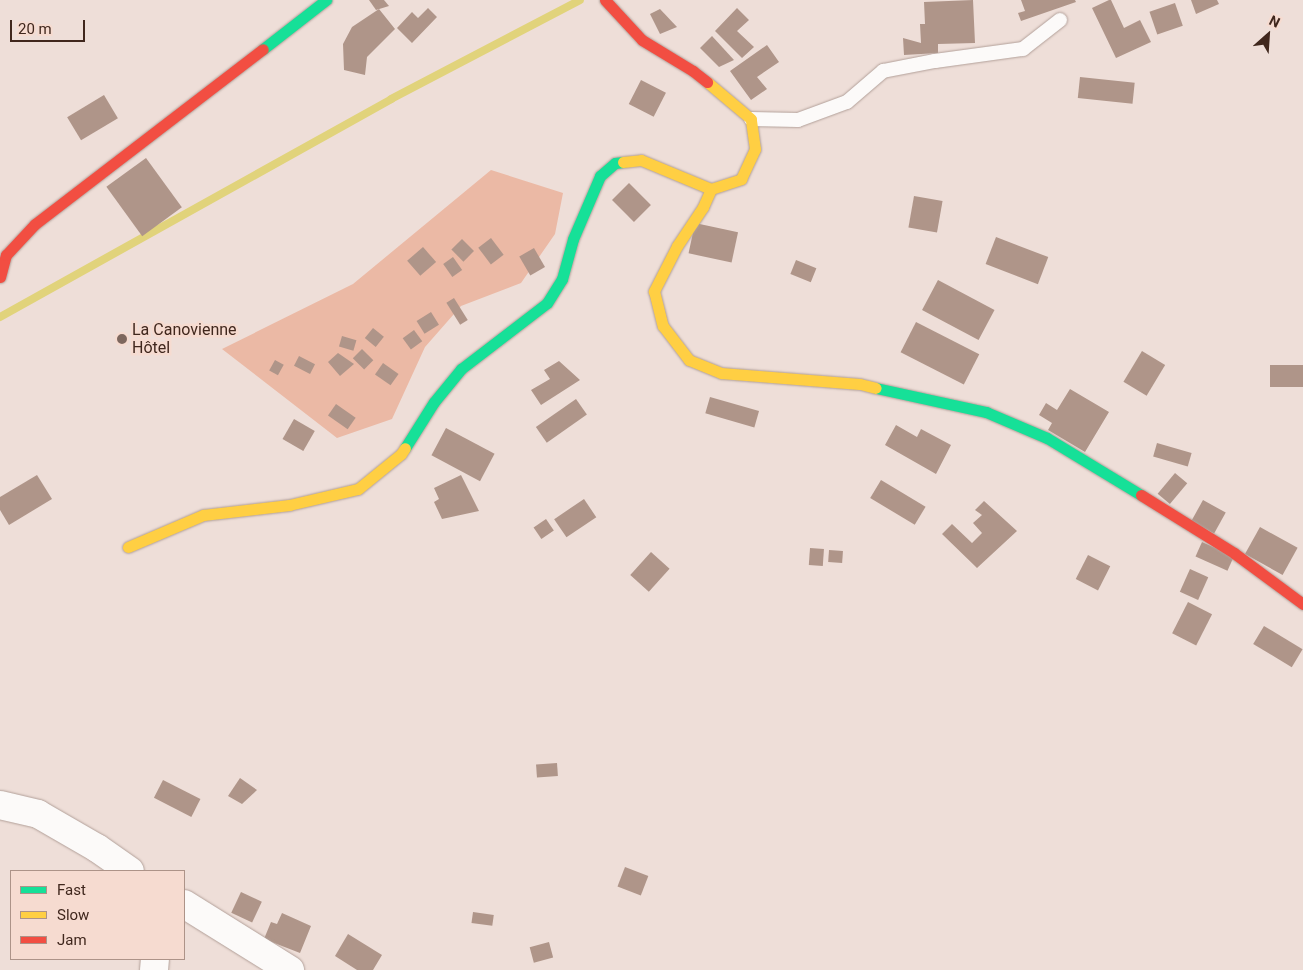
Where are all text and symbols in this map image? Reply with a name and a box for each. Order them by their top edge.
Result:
scale bar [12,10,88,42]
north arrow [1243,10,1293,60]
text: N [1267,12,1283,31]
text: 20 m [18,20,52,38]
place label: La Canovienne Hôtel [132,320,237,358]
marker: La Canovienne Hôtel [116,333,128,345]
legend [10,870,185,960]
text: Fast [57,881,86,899]
text: Slow [57,906,89,924]
text: Jam [57,931,87,949]

